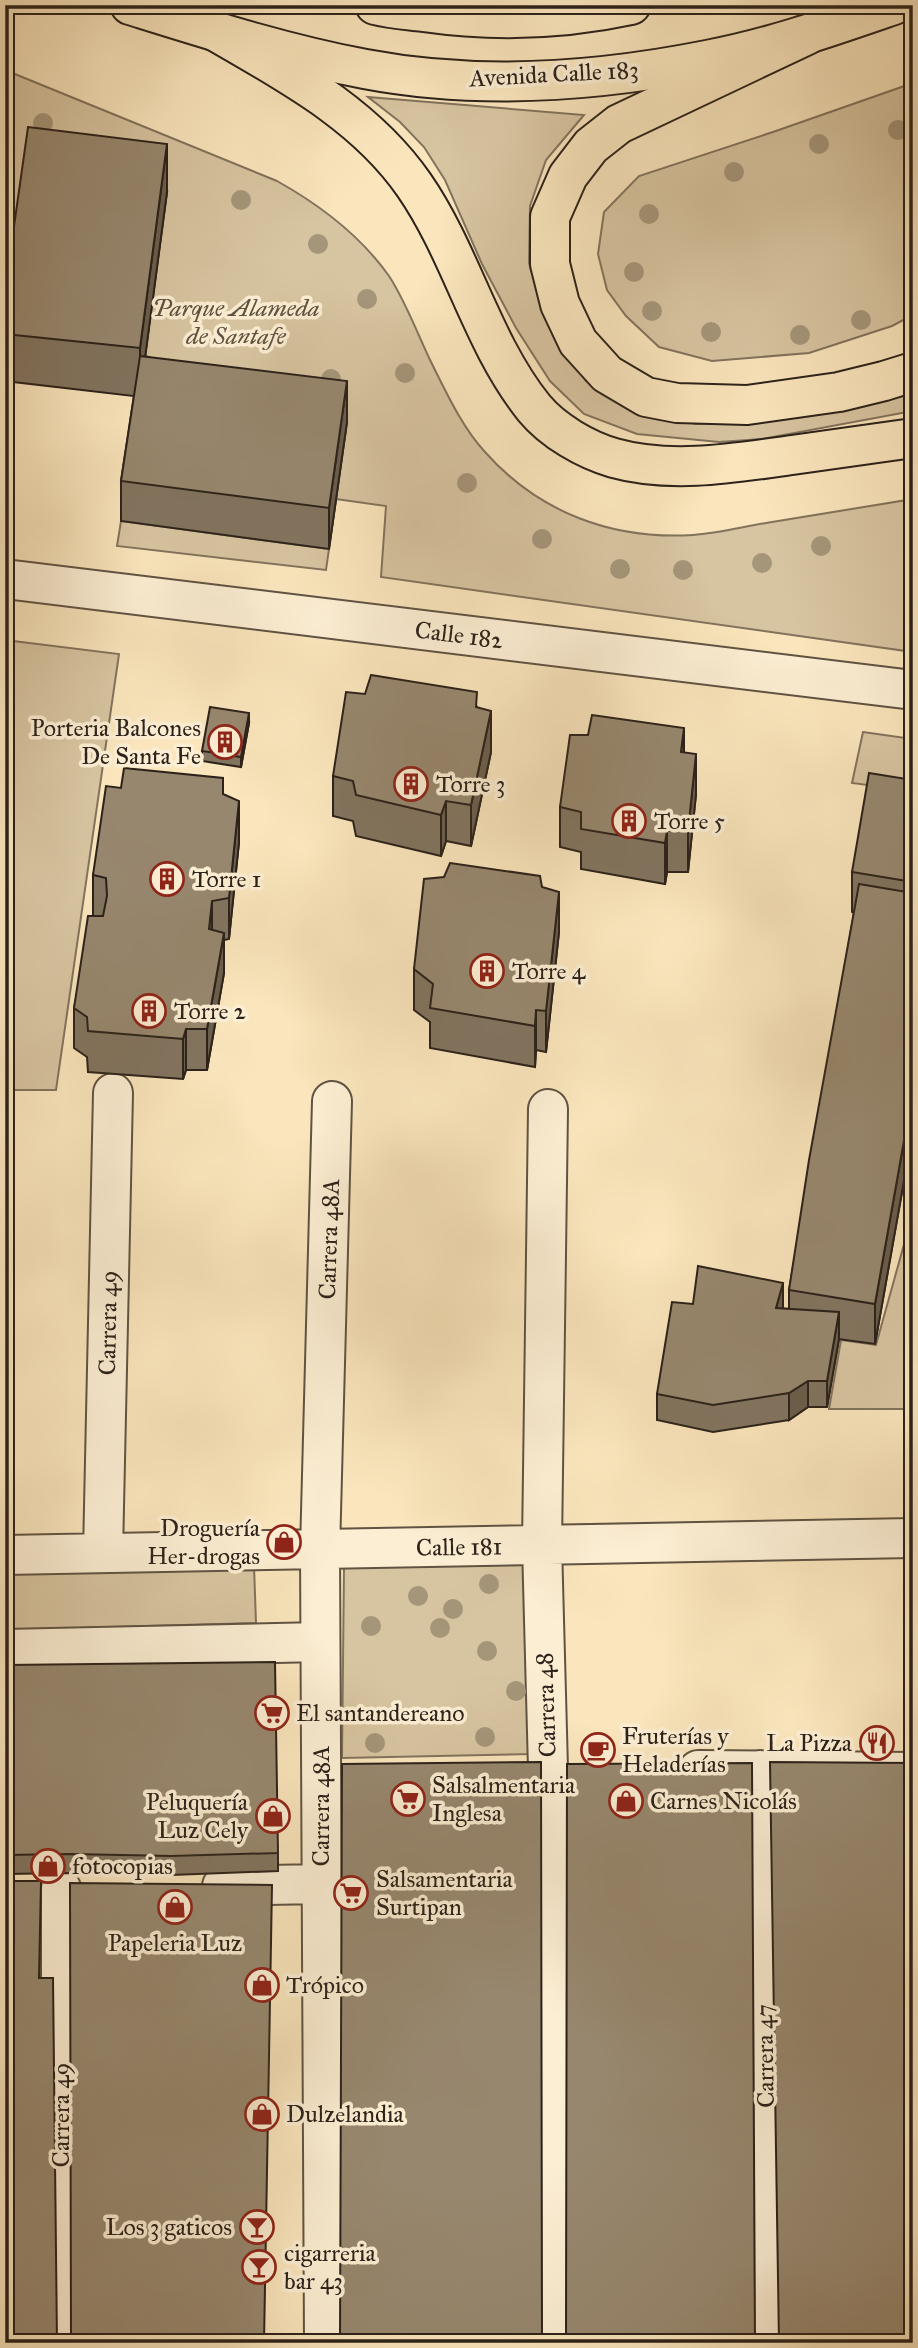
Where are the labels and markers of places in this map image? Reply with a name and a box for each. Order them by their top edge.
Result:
place label: Porteria Balcones De Santa Fe [31,713,201,771]
building icon: Porteria Balcones De Santa Fe [206,723,244,761]
building icon: Torre 3 [392,765,430,803]
place label: Torre 3 [436,769,505,799]
building icon: Torre 5 [610,802,648,840]
place label: Torre 5 [654,806,725,836]
building icon: Torre 1 [148,860,186,898]
place label: Torre 1 [192,864,261,894]
building icon: Torre 4 [468,952,506,990]
place label: Torre 4 [512,956,586,986]
building icon: Torre 2 [130,992,168,1030]
place label: Torre 2 [174,996,246,1026]
place label: Droguería Her-drogas [147,1513,261,1571]
shop icon: Droguería Her-drogas [265,1523,303,1561]
supermarket icon: El santandereano [253,1694,291,1732]
place label: El santandereano [296,1698,465,1728]
place label: Fruterías y Heladerías [622,1721,729,1779]
restaurant icon: La Pizza [858,1724,896,1762]
place label: La Pizza [766,1728,853,1758]
cafe icon: Fruterías y Heladerías [579,1731,617,1769]
place label: Salsalmentaria Inglesa [432,1770,576,1828]
supermarket icon: Salsalmentaria Inglesa [389,1780,427,1818]
shop icon: Carnes Nicolás [607,1782,645,1820]
place label: Carnes Nicolás [650,1786,797,1816]
place label: Peluquería Luz Cely [146,1787,249,1845]
shop icon: Peluquería Luz Cely [254,1797,292,1835]
shop icon: fotocopias [29,1847,67,1885]
place label: fotocopias [72,1851,173,1881]
place label: Salsamentaria Surtipan [376,1864,514,1922]
supermarket icon: Salsamentaria Surtipan [332,1874,370,1912]
shop icon: Papeleria Luz [156,1888,194,1926]
place label: Papeleria Luz [108,1928,242,1958]
shop icon: Trópico [243,1966,281,2004]
place label: Trópico [286,1970,364,2000]
shop icon: Dulzelandia [243,2095,281,2133]
place label: Dulzelandia [286,2099,405,2129]
bar icon: Los 3 gaticos [238,2208,276,2246]
place label: Los 3 gaticos [106,2212,232,2242]
place label: cigarreria bar 43 [284,2238,376,2296]
bar icon: cigarreria bar 43 [240,2248,278,2286]

